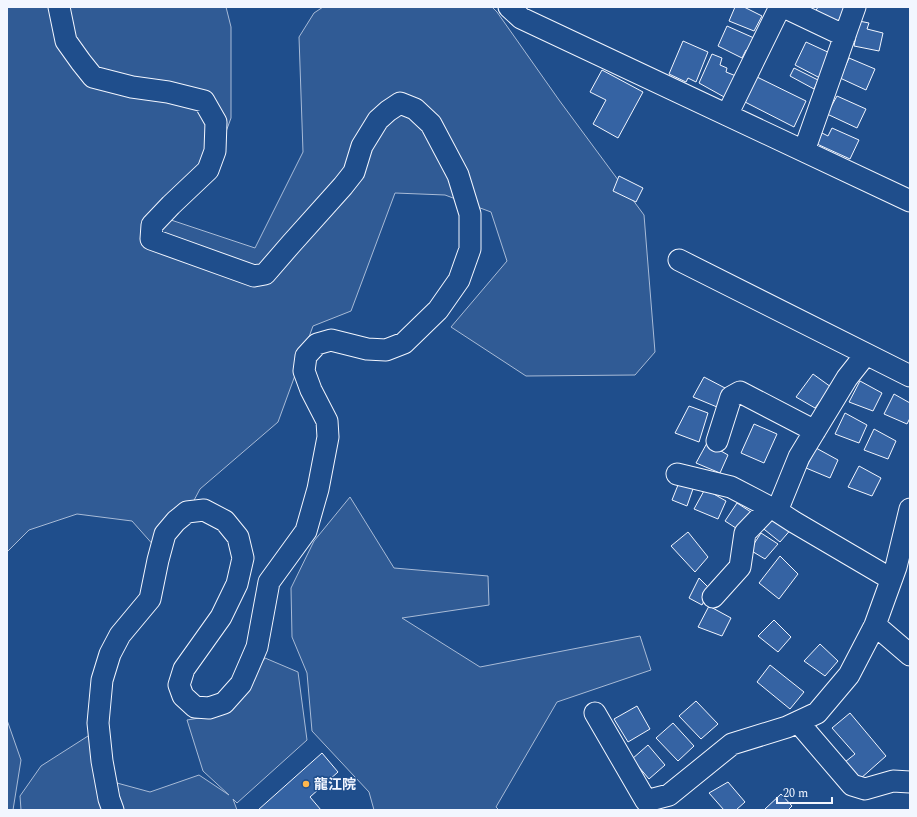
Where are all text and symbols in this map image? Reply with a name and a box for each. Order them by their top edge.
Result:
place label: 龍江院 [314,774,356,795]
marker: 龍江院 [301,779,311,789]
scale bar [777,779,832,805]
text: 20 m [783,784,808,803]

